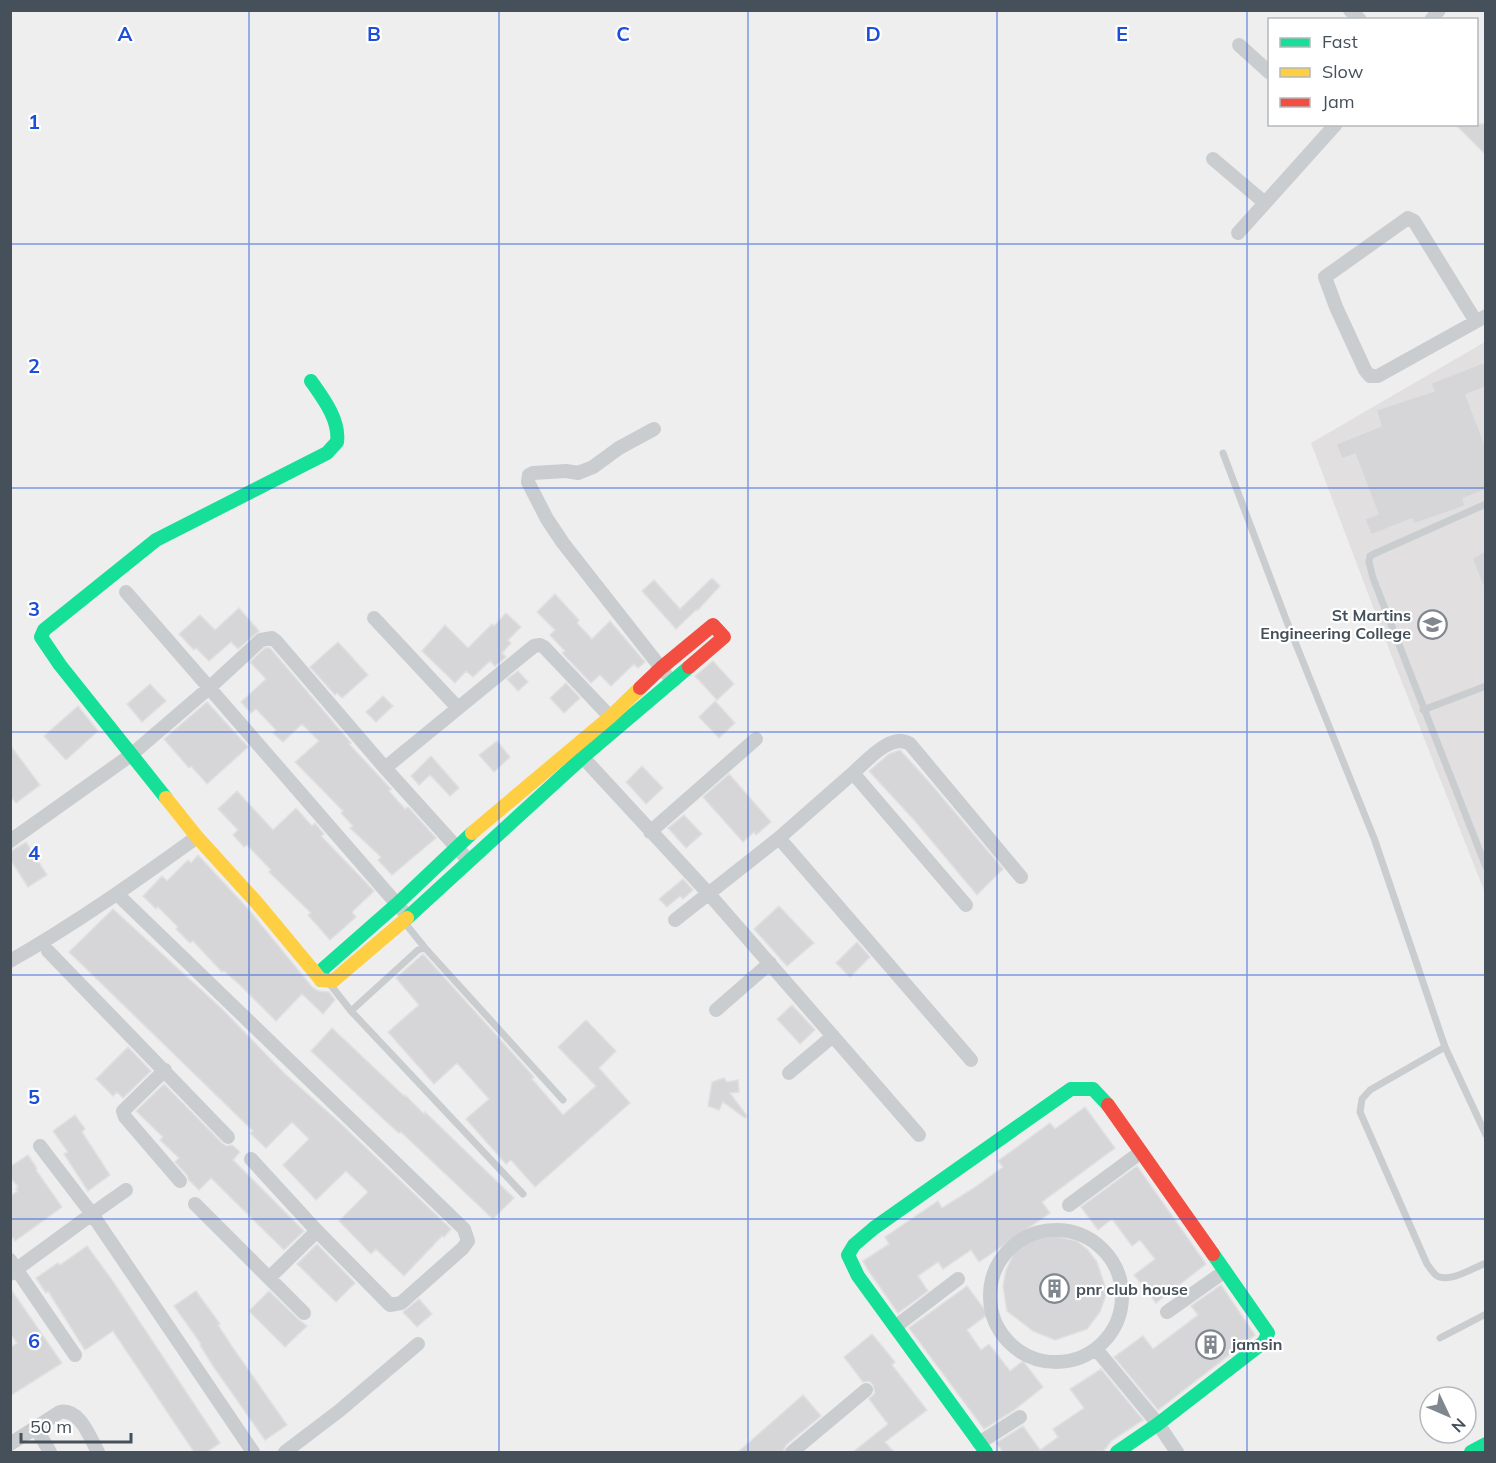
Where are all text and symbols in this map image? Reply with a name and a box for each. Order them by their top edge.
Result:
legend [1268,18,1478,126]
text: A [118,21,133,46]
text: B [367,21,381,46]
text: C [616,21,630,46]
text: D [865,21,881,46]
text: E [1116,21,1128,46]
text: Fast [1322,30,1358,53]
text: Slow [1322,60,1364,83]
text: Jam [1322,90,1355,113]
text: 1 [28,109,40,134]
text: 2 [28,353,40,378]
text: 3 [28,596,40,621]
place label: St Martins Engineering College [1260,605,1411,643]
school or university icon: St Martins Engineering College [1416,608,1448,640]
text: 4 [28,840,40,865]
text: 5 [28,1084,40,1109]
building icon: pnr club house [1039,1273,1071,1305]
place label: pnr club house [1076,1279,1188,1299]
text: 6 [28,1328,40,1353]
building icon: jamsin [1195,1328,1227,1360]
place label: jamsin [1230,1334,1282,1354]
north arrow [1418,1385,1478,1445]
scale bar [21,1406,130,1444]
text: N [1447,1414,1470,1437]
text: 50 m [30,1415,72,1438]

